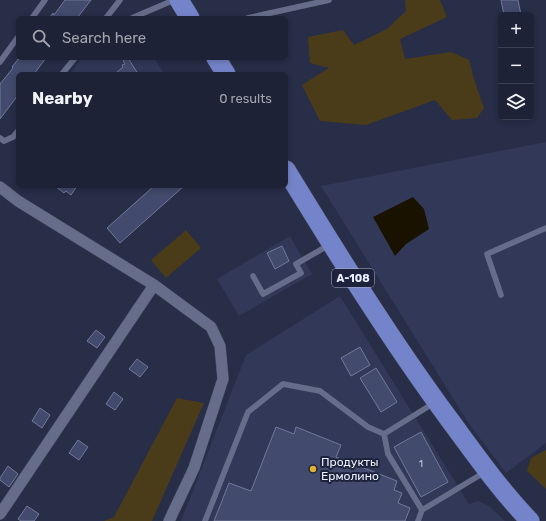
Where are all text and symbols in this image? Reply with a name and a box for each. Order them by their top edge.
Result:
map controls [498,12,534,120]
button: + [498,12,534,48]
search box [16,16,288,60]
icon: search [30,27,52,49]
text: Search here [62,29,146,47]
button: − [498,48,534,84]
button: layers [498,84,534,120]
text: Nearby [32,88,93,108]
text: 0 results [219,91,272,106]
road number: А-108 [332,269,374,287]
place label: Продукты Ермолино [321,455,379,483]
house number: 1 [419,458,423,470]
marker: Продукты Ермолино [308,464,318,474]

